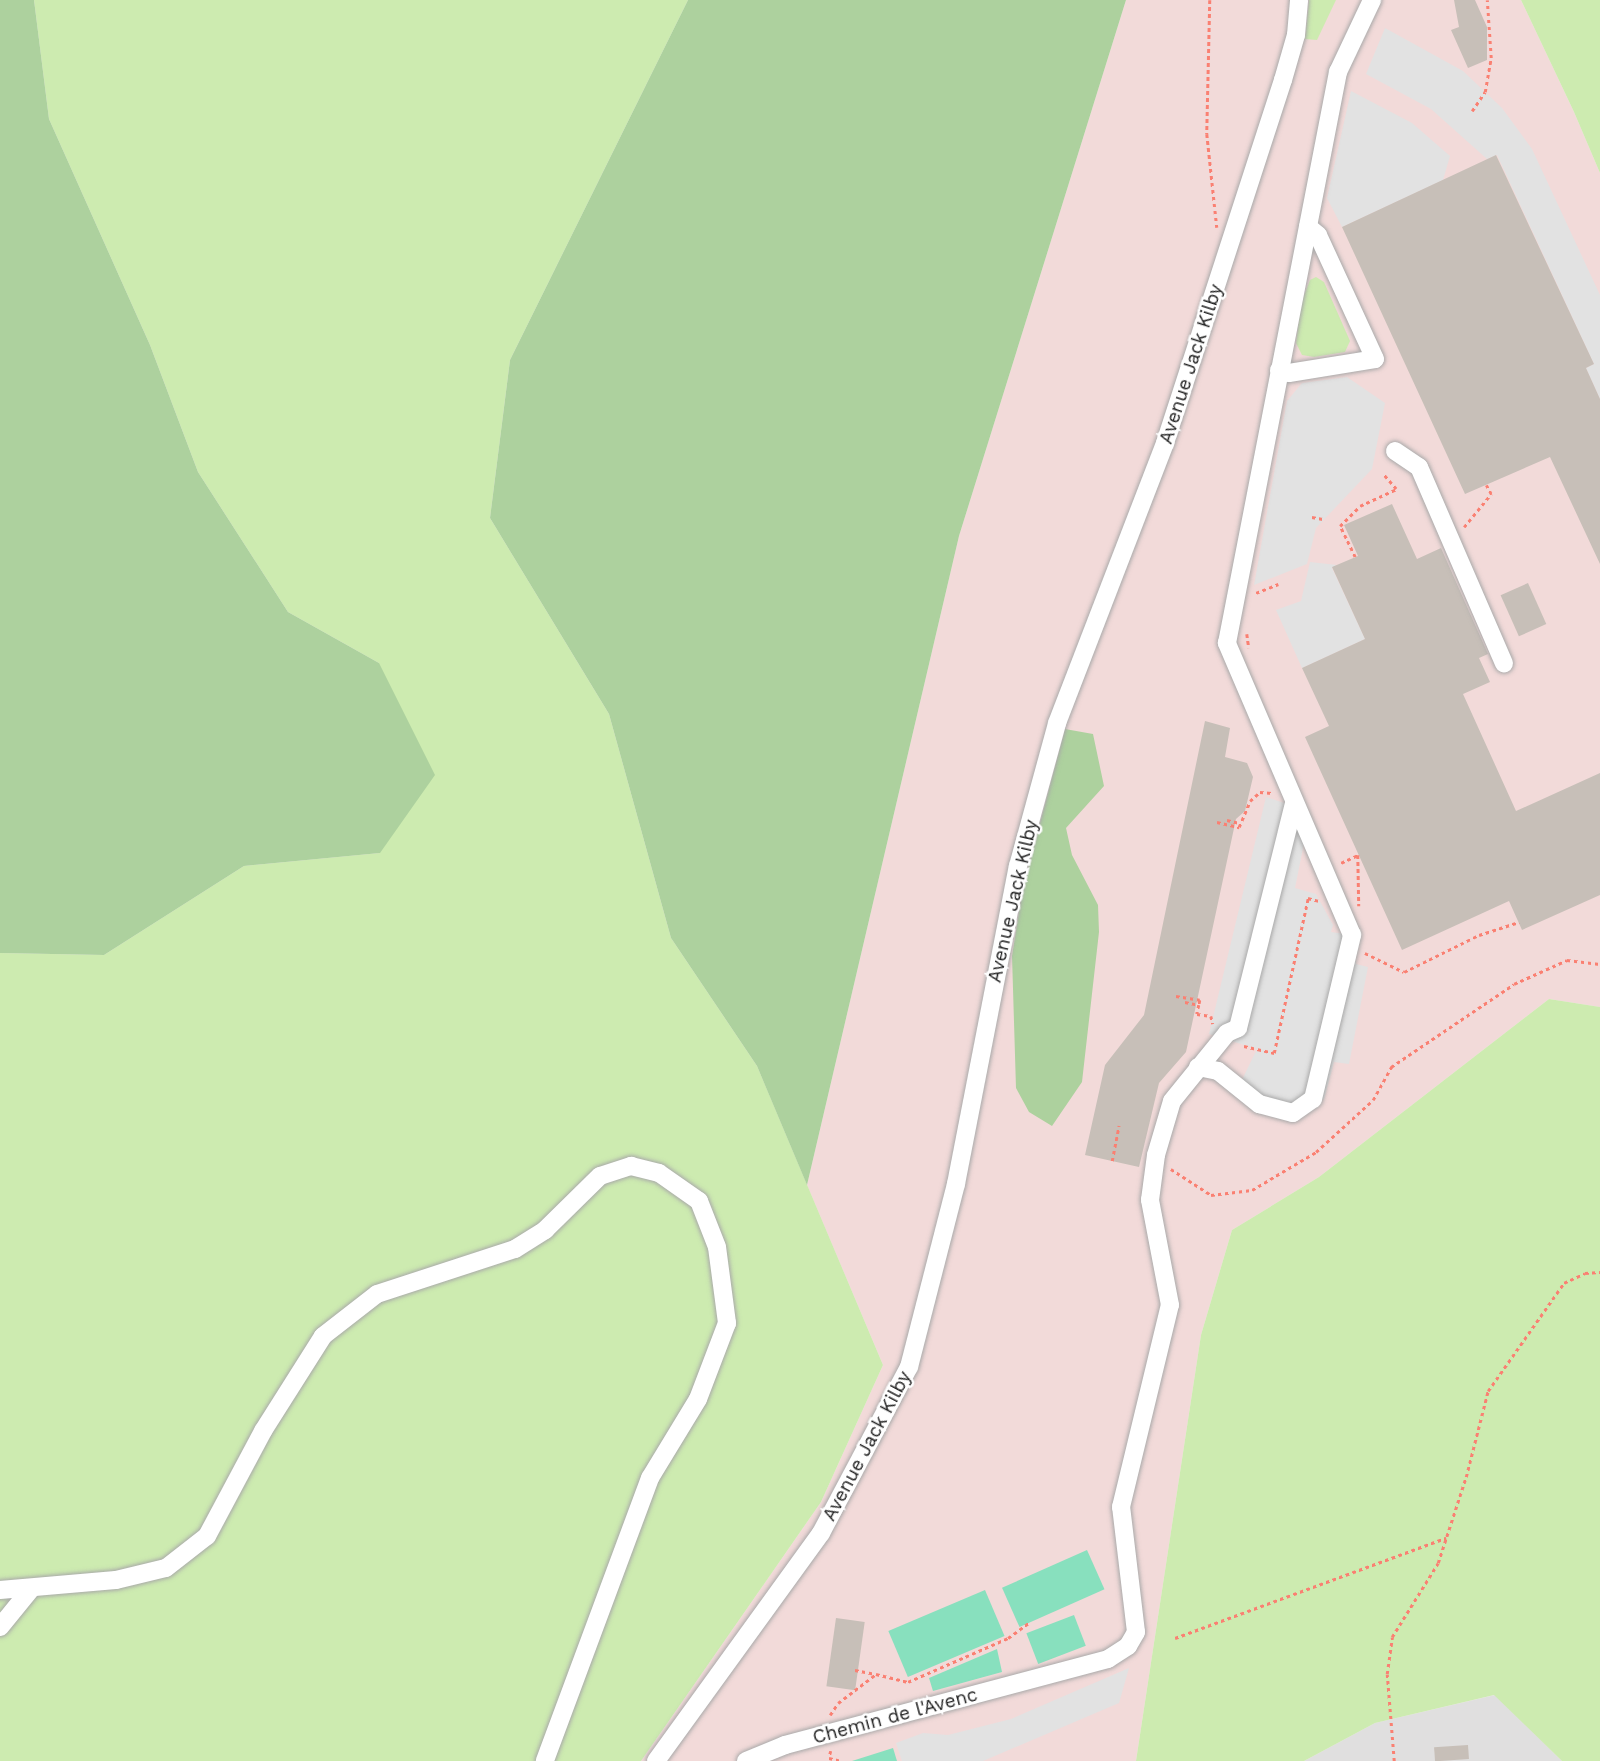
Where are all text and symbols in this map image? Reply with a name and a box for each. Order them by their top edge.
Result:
street label: Avenue Jack Kilby [1154,281,1228,447]
street label: Avenue Jack Kilby [983,817,1043,985]
street label: Avenue Jack Kilby [818,1367,916,1525]
street label: Chemin de l'Avenc [810,1683,980,1749]

